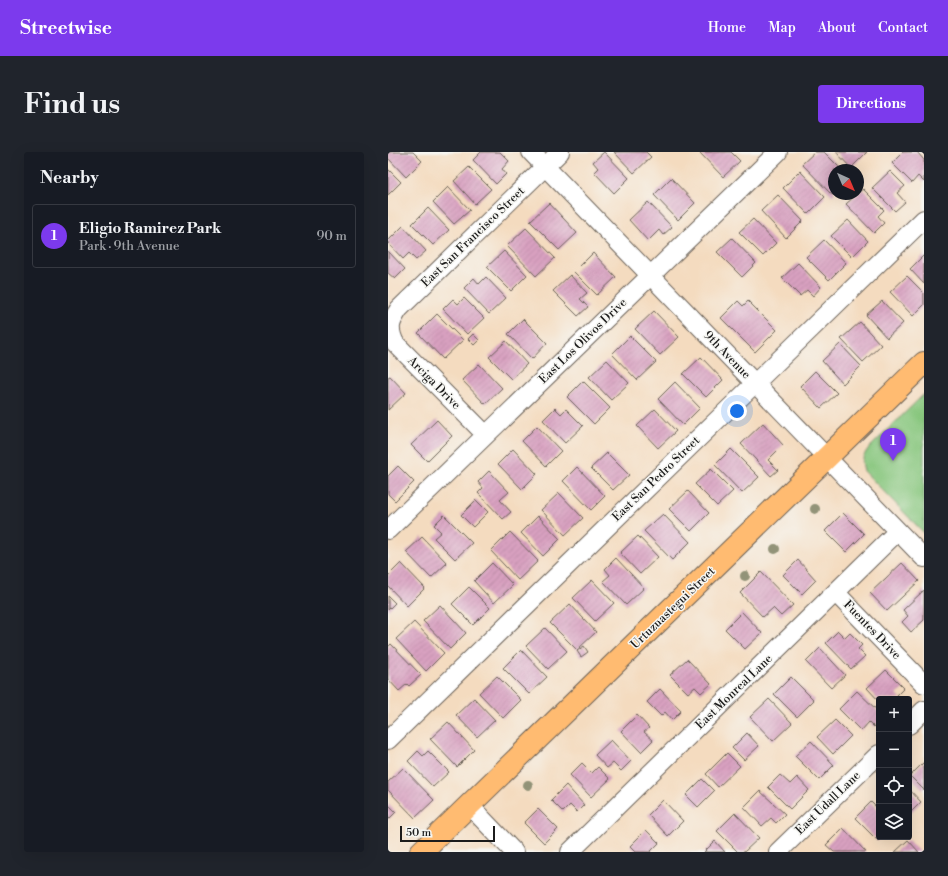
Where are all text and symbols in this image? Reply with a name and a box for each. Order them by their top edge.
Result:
text: Streetwise [20,16,112,40]
text: Home [708,19,746,37]
text: Map [768,19,796,37]
text: About [818,19,856,37]
text: Contact [878,19,928,37]
button: Directions [818,85,924,123]
text: Find us [24,87,120,122]
north arrow [828,164,864,200]
text: Nearby [40,167,99,189]
street label: East San Francisco Street [418,183,528,290]
text: Eligio Ramirez Park [79,219,221,238]
text: 1 [51,228,57,244]
text: 90 m [316,228,347,244]
text: Park · 9th Avenue [79,238,179,254]
street label: East Los Olivos Drive [536,295,630,387]
street label: 9th Avenue [700,328,754,382]
street label: Arciga Drive [404,353,464,413]
your location [727,401,747,421]
pin: 1 [880,428,906,461]
street label: East San Pedro Street [609,433,704,525]
street label: Urtuzuastegui Street [628,563,719,652]
street label: Fuentes Drive [840,597,904,663]
street label: East Monreal Lane [692,651,776,733]
map controls [876,696,912,840]
button: + [876,696,912,732]
button: − [876,732,912,768]
street label: East Udall Lane [792,768,864,838]
button: locate [876,768,912,804]
button: layers [876,804,912,840]
scale bar [400,824,495,843]
text: 50 m [406,826,431,840]

